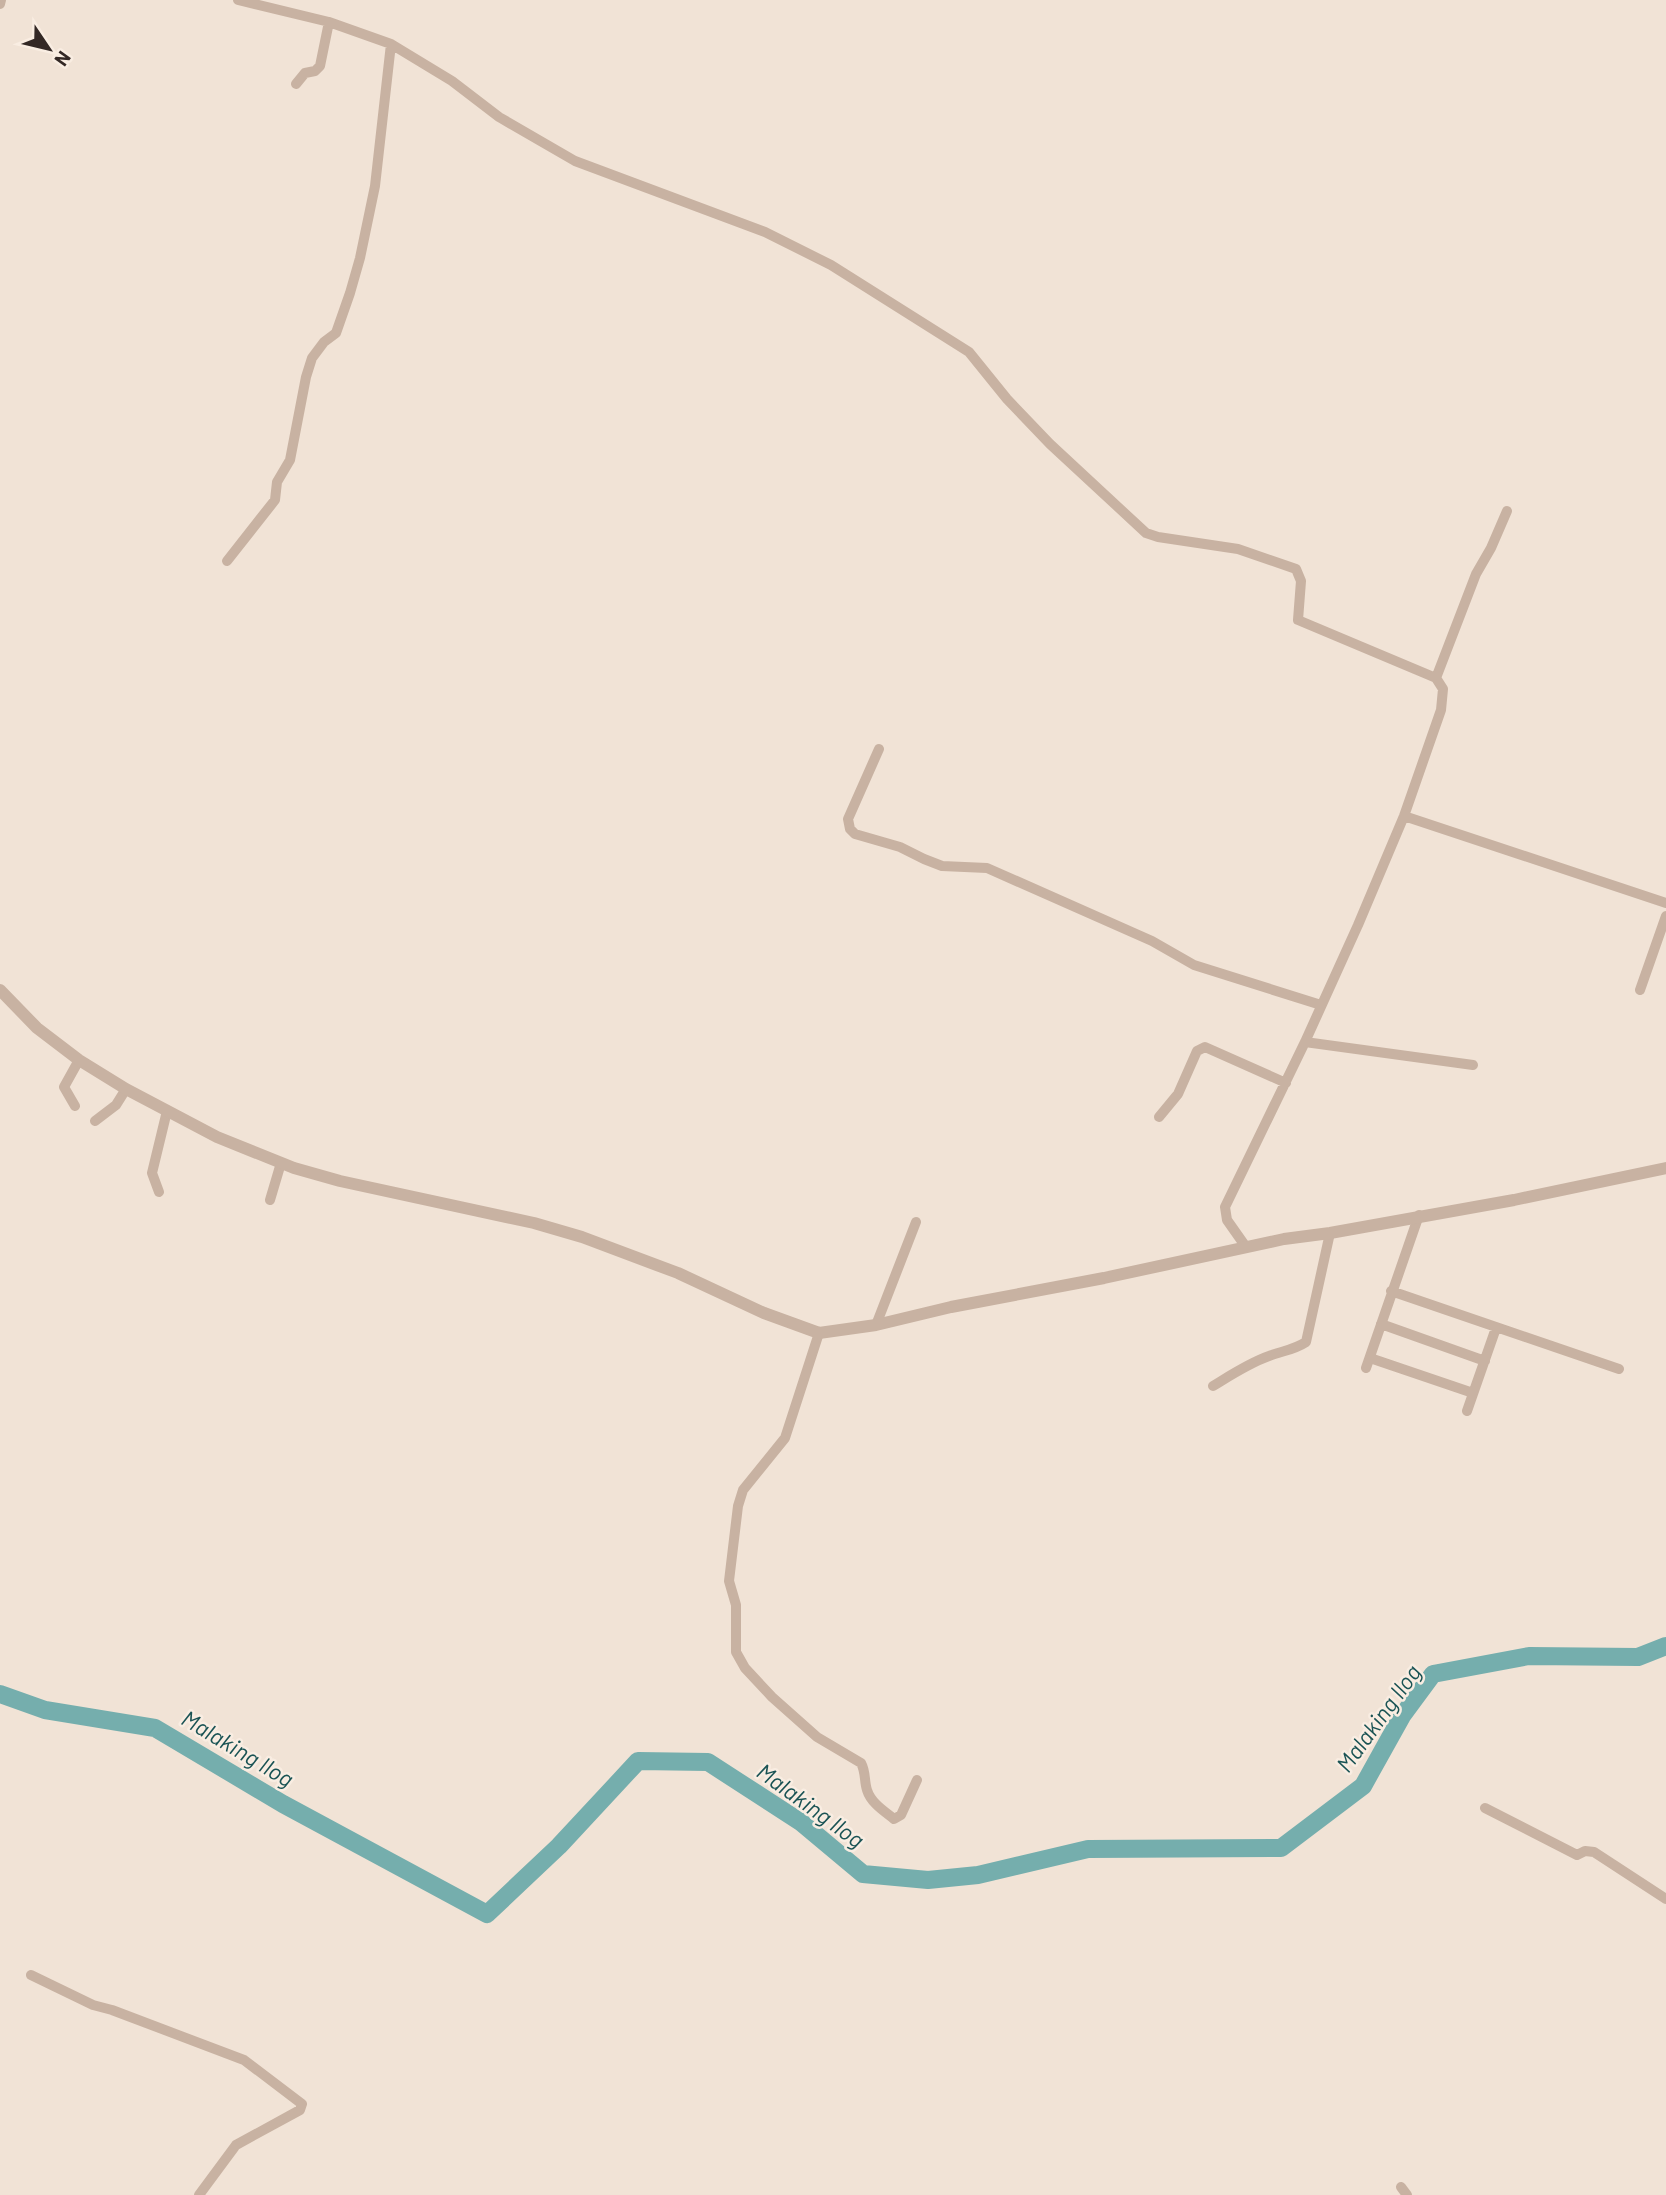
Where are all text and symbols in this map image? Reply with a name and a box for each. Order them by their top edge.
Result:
north arrow [14,14,84,84]
text: N [50,47,76,71]
water label: Malaking Ilog [1330,1659,1426,1777]
water label: Malaking Ilog [177,1704,299,1792]
water label: Malaking Ilog [752,1757,870,1853]

